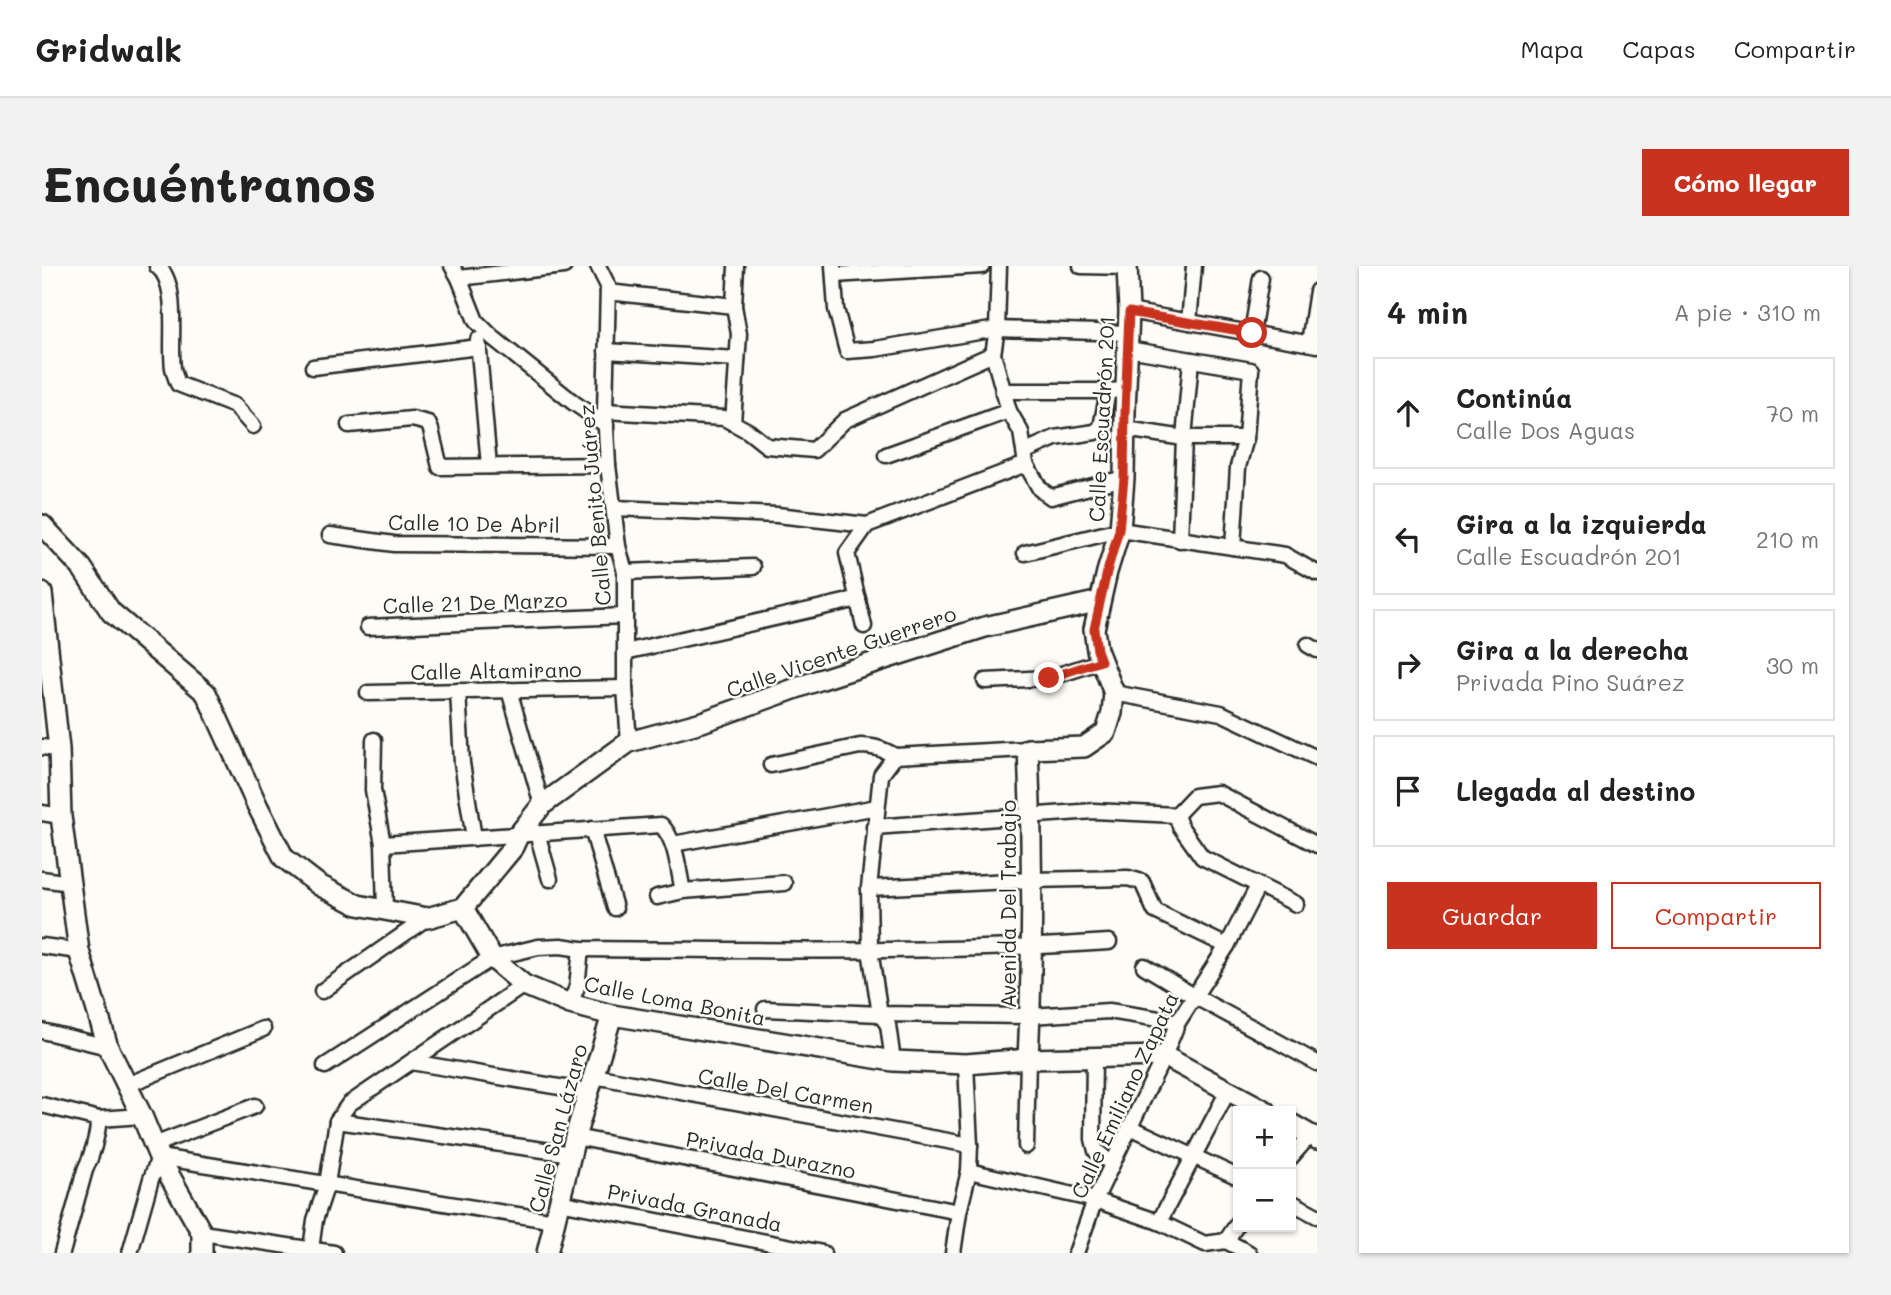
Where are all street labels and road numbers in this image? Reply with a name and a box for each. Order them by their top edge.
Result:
street label: Calle Escuadrón 201 [1082,315,1120,523]
street label: Calle Benito Juárez [572,403,616,607]
street label: Calle 10 De Abril [388,508,560,538]
street label: Calle 21 De Marzo [382,585,568,619]
street label: Calle Vicente Guerrero [723,599,959,703]
street label: Calle Altamirano [410,655,582,685]
street label: Avenida Del Trabajo [994,800,1021,1008]
street label: Calle Loma Bonita [582,969,768,1031]
street label: Calle Emiliano Zapata [1064,987,1184,1203]
street label: Calle San Lázaro [522,1041,592,1215]
street label: Calle Del Carmen [696,1061,876,1119]
street label: Privada Durazno [684,1124,858,1184]
street label: Privada Granada [605,1177,785,1237]

